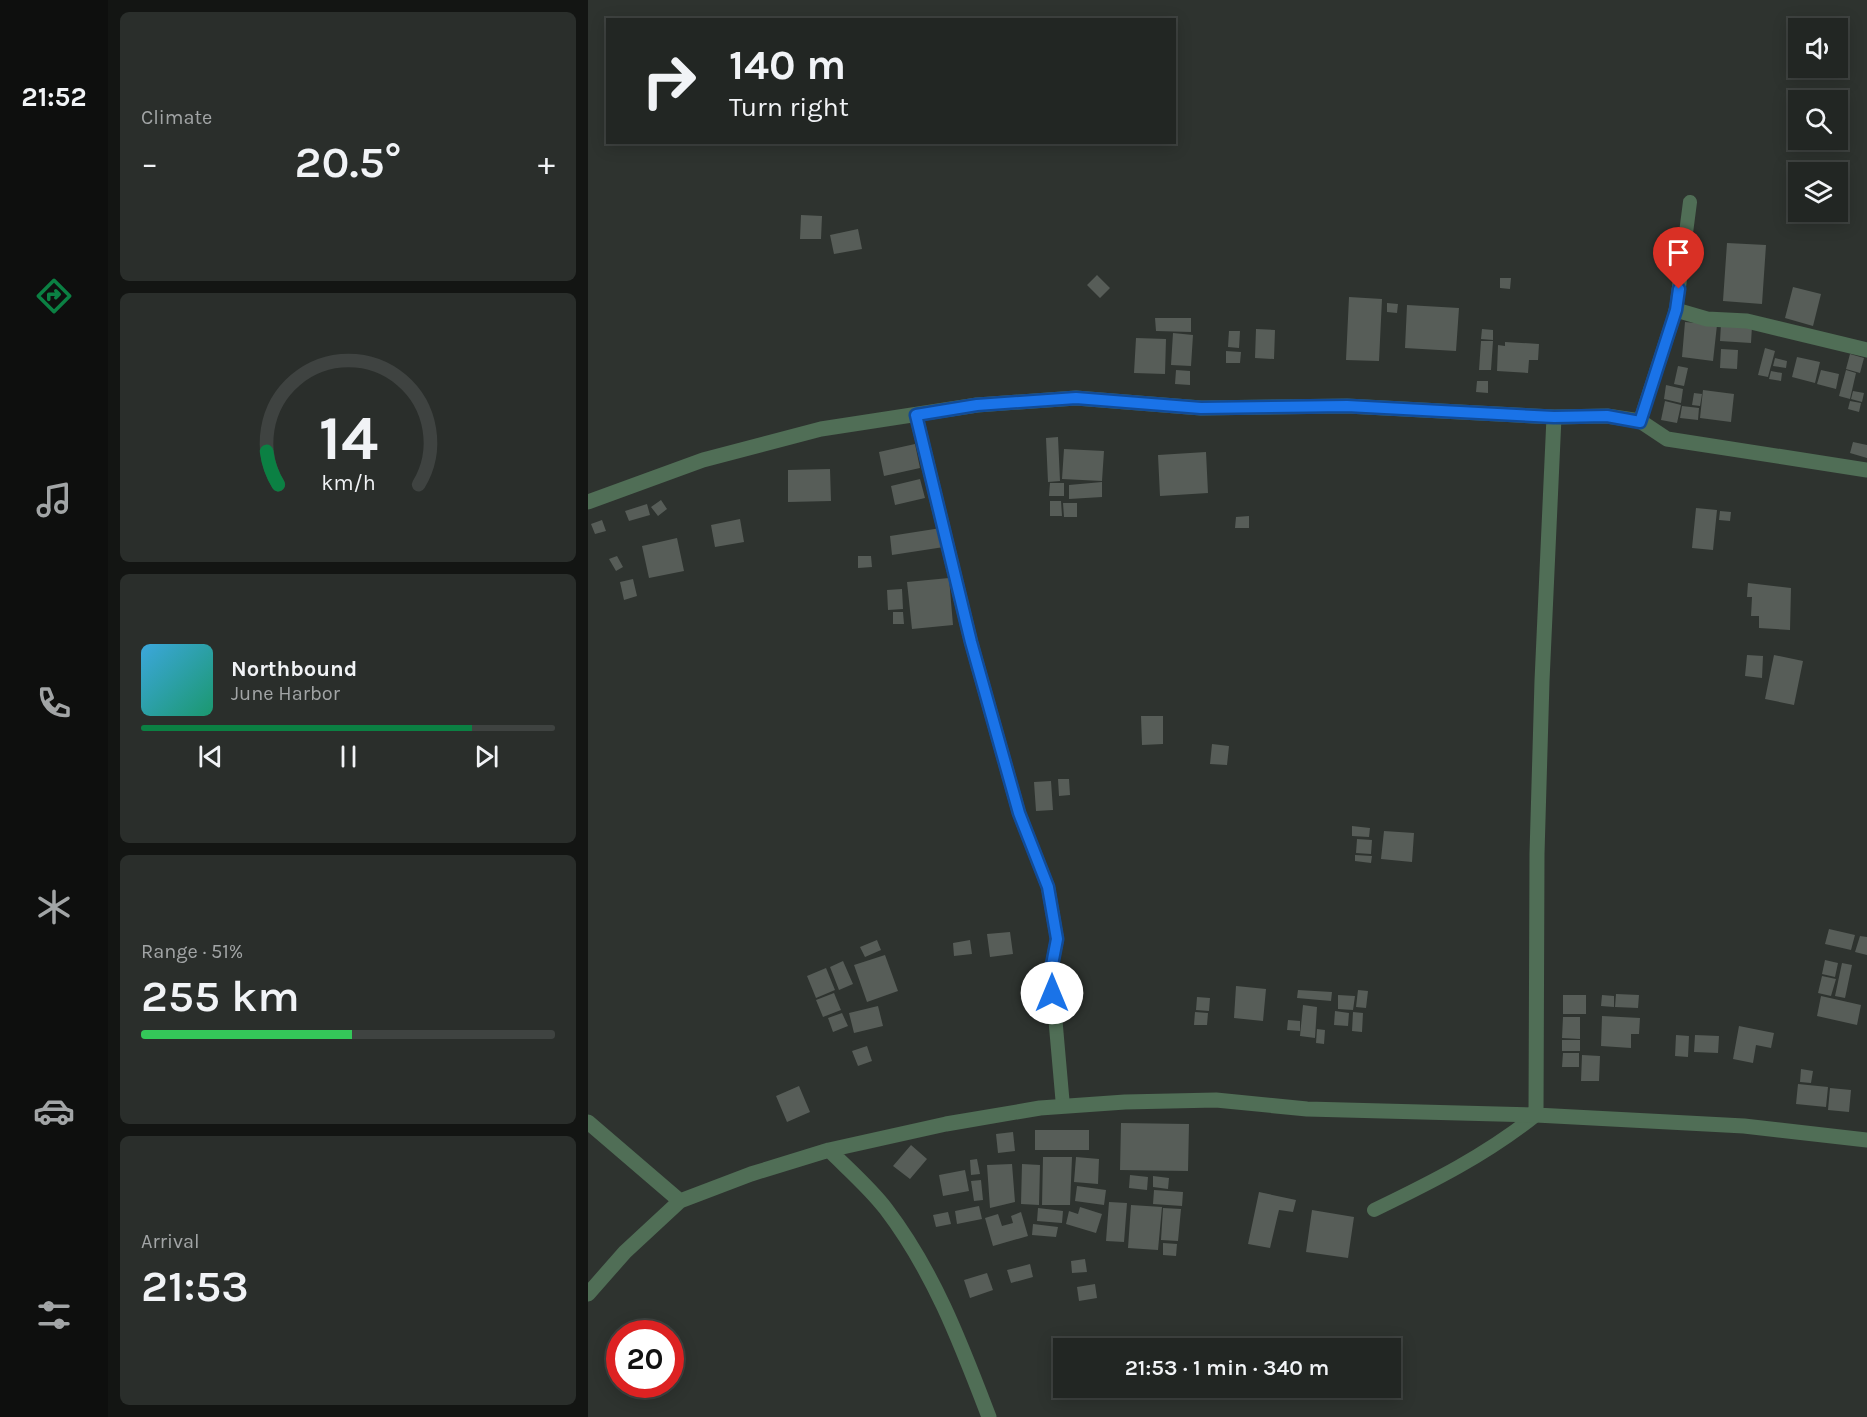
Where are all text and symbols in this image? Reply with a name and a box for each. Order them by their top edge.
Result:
map controls [1788,18,1848,222]
button: sound [1788,18,1848,78]
text: 140 m [729,40,846,90]
icon: right [630,42,708,120]
text: 21:52 [21,81,87,113]
button: search [1788,90,1848,150]
text: Turn right [729,91,849,123]
text: Climate [141,106,212,129]
text: 20.5° [295,136,401,188]
text: − [141,144,158,182]
text: + [538,144,555,182]
button: layers [1788,162,1848,222]
pin [1653,227,1704,289]
icon: arrive [1662,236,1695,269]
icon: directions [33,275,75,317]
text: 14 [318,402,378,475]
text: km/h [321,470,375,495]
icon: music [33,479,75,521]
text: Northbound [231,656,357,682]
icon: phone [33,682,75,724]
text: June Harbor [231,682,340,705]
icon: previous [194,740,227,773]
icon: pause [332,740,365,773]
icon: next [470,740,503,773]
icon: climate [33,886,75,928]
text: Range · 51% [141,940,243,963]
position arrow [1020,961,1084,1025]
text: 255 km [141,970,300,1022]
icon: car [33,1090,75,1132]
text: Arrival [141,1230,200,1253]
text: 21:53 [141,1260,249,1312]
icon: filters [33,1294,75,1336]
speed limit sign: 20 [606,1320,684,1398]
text: 21:53 · 1 min · 340 m [1125,1355,1329,1381]

